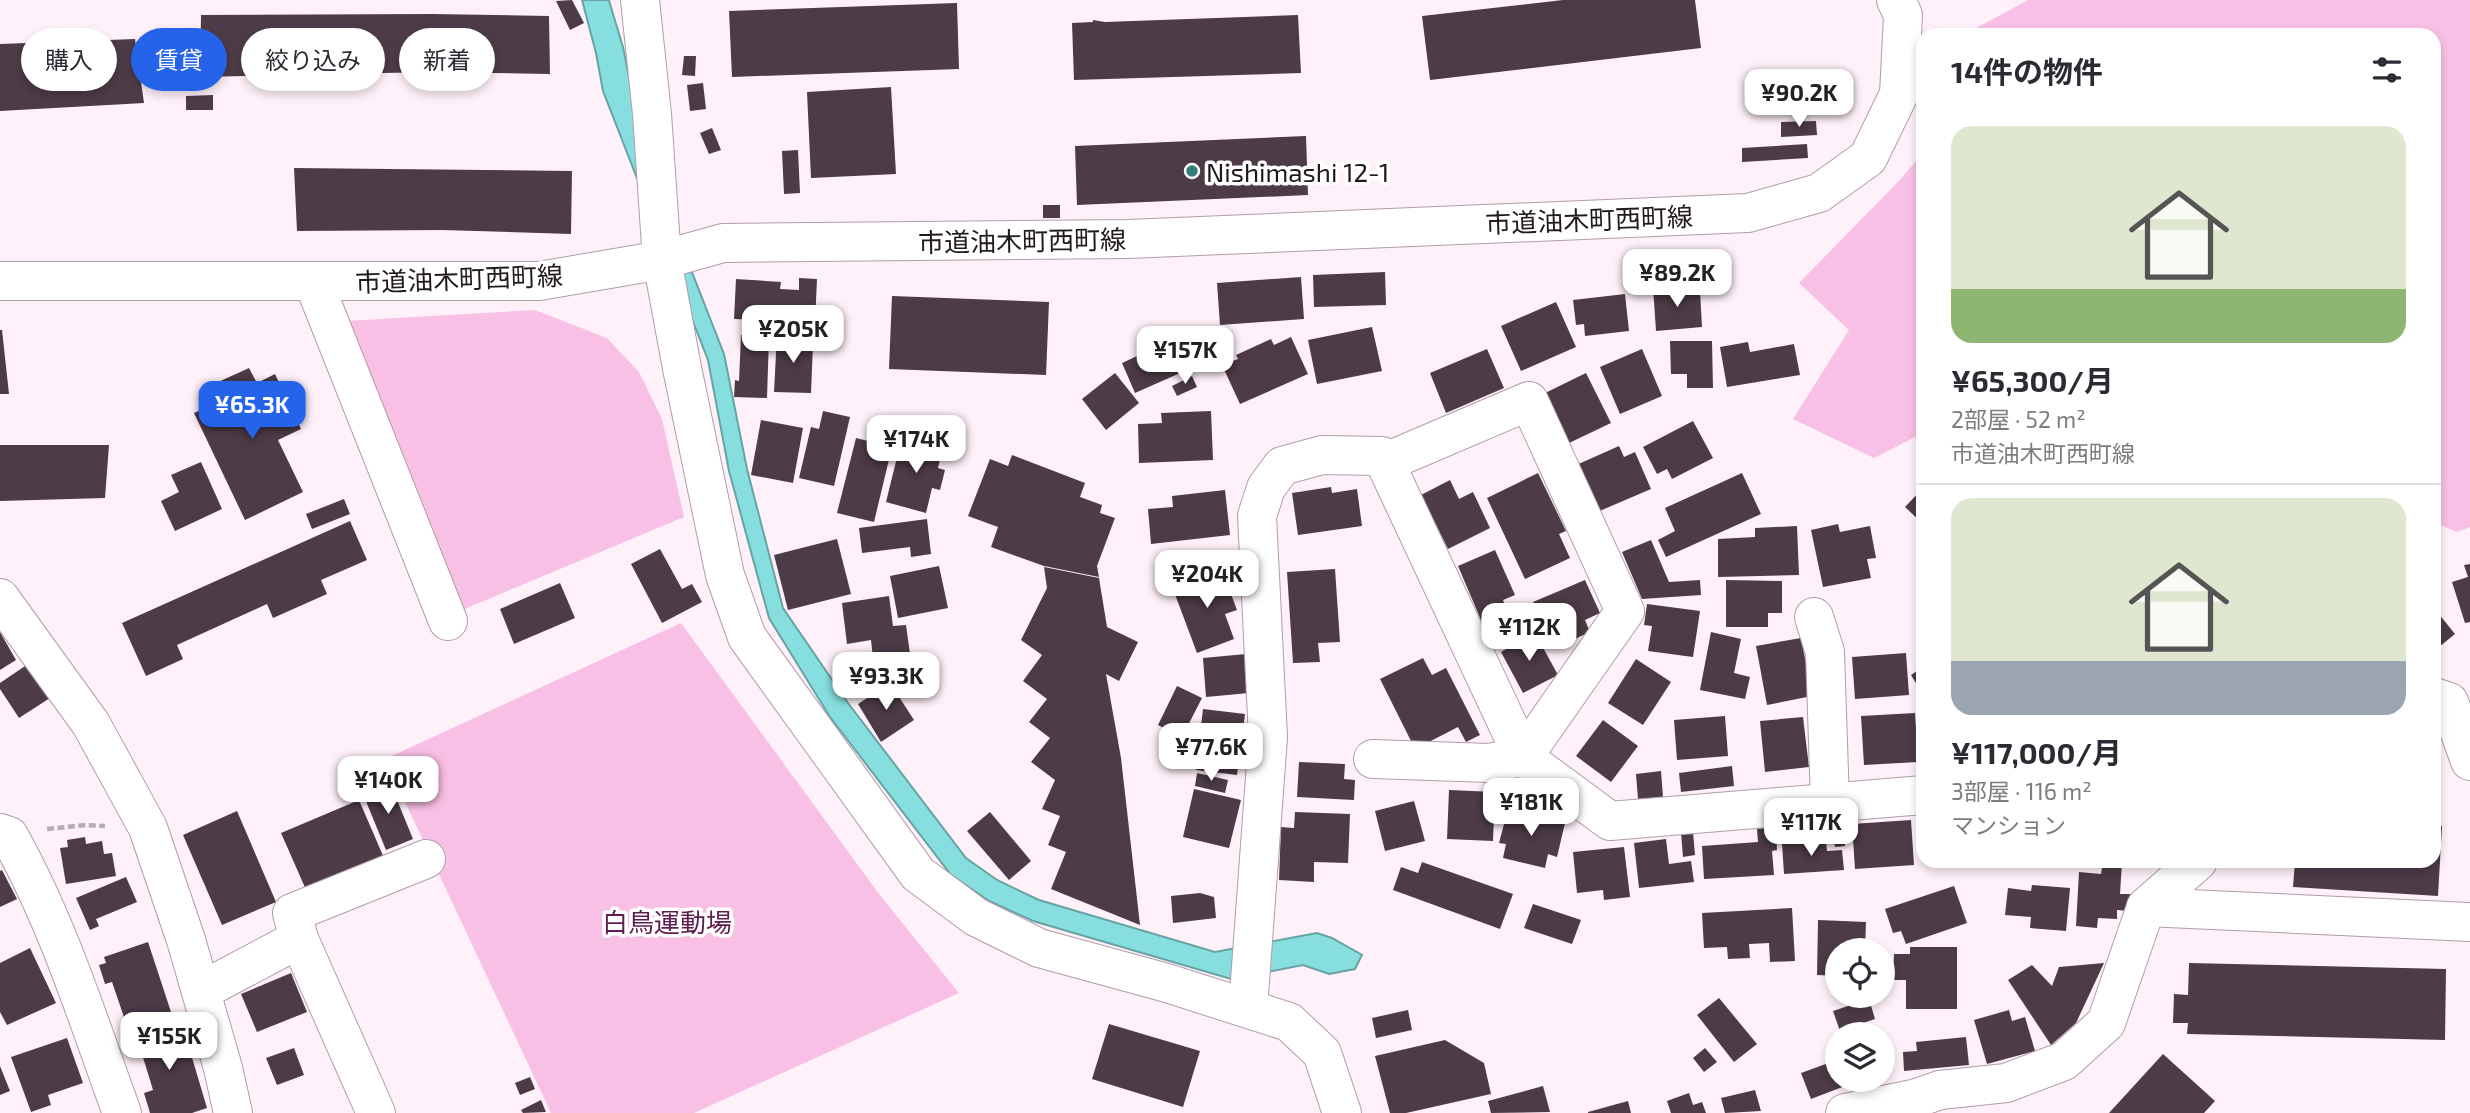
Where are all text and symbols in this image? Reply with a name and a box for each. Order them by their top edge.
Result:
chip: 購入 [21,28,117,91]
chip: 賃貸 [131,28,227,91]
chip: 絞り込み [241,28,385,91]
chip: 新着 [399,28,495,91]
icon: filters [2368,51,2406,89]
text: 14件の物件 [1951,53,2103,89]
pin: ¥90.2K [1742,69,1856,129]
text: ¥90.2K [1761,78,1837,106]
place label: Nishimashi 12-1 [1206,156,1389,187]
marker: Nishimashi 12-1 [1184,163,1200,179]
icon: home [2116,172,2242,298]
street label: 市道油木町西町線 [1485,200,1693,238]
street label: 市道油木町西町線 [918,223,1126,257]
pin: ¥89.2K [1620,250,1734,309]
text: ¥89.2K [1639,258,1715,286]
street label: 市道油木町西町線 [355,259,563,297]
pin: ¥205K [744,306,842,365]
text: ¥205K [758,314,828,342]
pin: ¥157K [1136,326,1234,386]
text: ¥157K [1153,335,1217,363]
text: ¥65,300/月 [1951,362,2114,398]
pin: ¥65.3K [195,382,309,441]
text: ¥65.3K [215,390,289,418]
text: 2部屋 · 52 m² [1951,405,2086,433]
pin: ¥174K [867,416,965,475]
text: ¥174K [883,424,949,452]
text: 市道油木町西町線 [1951,439,2135,467]
icon: home [2116,544,2242,670]
pin: ¥204K [1158,550,1256,610]
text: ¥204K [1171,559,1243,587]
pin: ¥112K [1480,604,1578,663]
text: ¥112K [1497,612,1561,640]
pin: ¥93.3K [829,652,943,712]
text: ¥93.3K [848,661,924,689]
pin: ¥77.6K [1154,724,1268,783]
text: ¥77.6K [1175,732,1247,760]
text: ¥117,000/月 [1951,734,2122,770]
pin: ¥140K [339,756,437,816]
text: ¥140K [354,765,422,793]
text: 3部屋 · 116 m² [1951,777,2092,805]
pin: ¥181K [1482,778,1580,838]
text: ¥181K [1499,787,1563,815]
pin: ¥117K [1762,798,1860,858]
text: ¥117K [1780,807,1842,835]
text: マンション [1951,811,2066,839]
park label: 白鳥運動場 [602,906,732,937]
map controls [1825,938,1895,1092]
button: locate [1825,938,1895,1008]
pin: ¥155K [120,1012,218,1072]
text: ¥155K [136,1021,202,1049]
button: layers [1825,1022,1895,1092]

